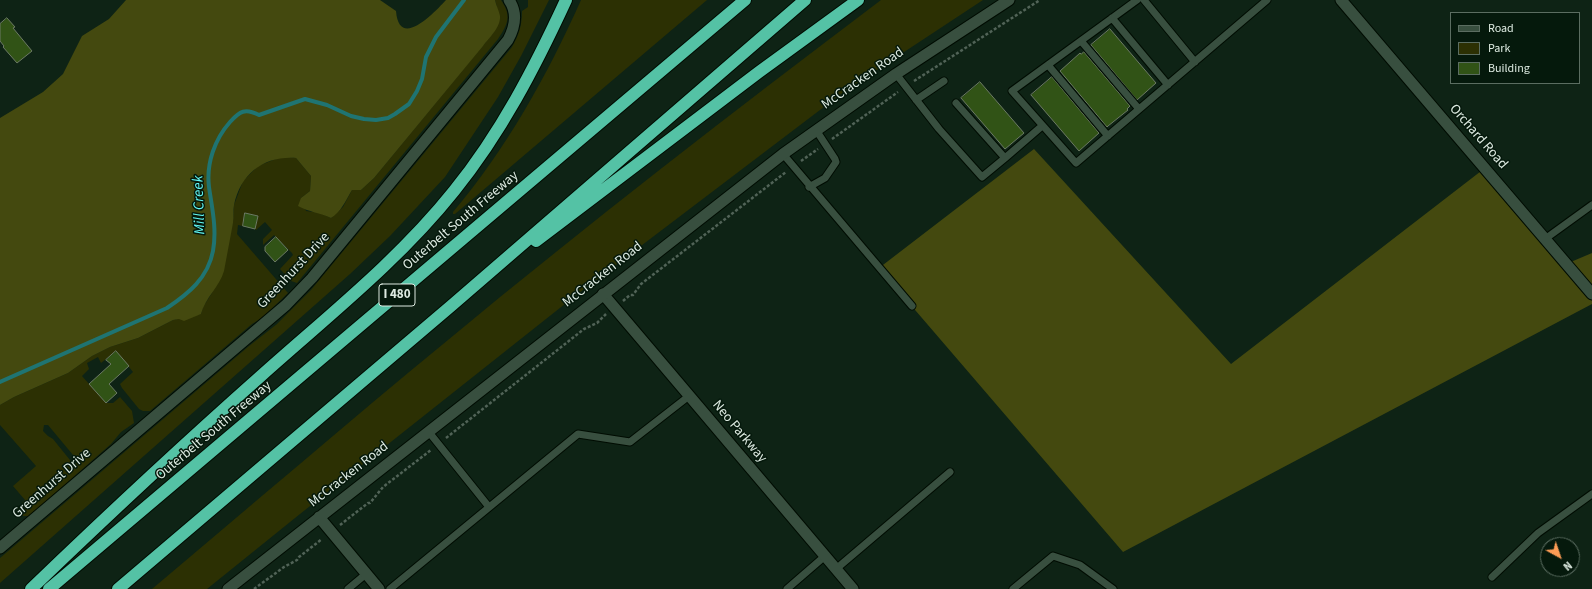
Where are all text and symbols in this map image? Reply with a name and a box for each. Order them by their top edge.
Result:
legend [1450,12,1580,84]
text: Road [1488,20,1514,37]
text: Park [1488,40,1510,57]
street label: McCracken Road [819,44,907,114]
text: Building [1488,60,1530,77]
street label: Orchard Road [1445,101,1511,173]
street label: Outerbelt South Freeway [400,168,522,274]
water label: Mill Creek [190,175,210,235]
street label: Greenhurst Drive [254,229,334,313]
street label: McCracken Road [560,239,646,311]
road number: I 480 [379,284,415,306]
street label: Outerbelt South Freeway [153,378,275,484]
street label: Neo Parkway [708,397,770,467]
street label: McCracken Road [306,439,392,511]
street label: Greenhurst Drive [9,445,95,523]
north arrow [1540,537,1580,577]
text: N [1560,558,1575,574]

